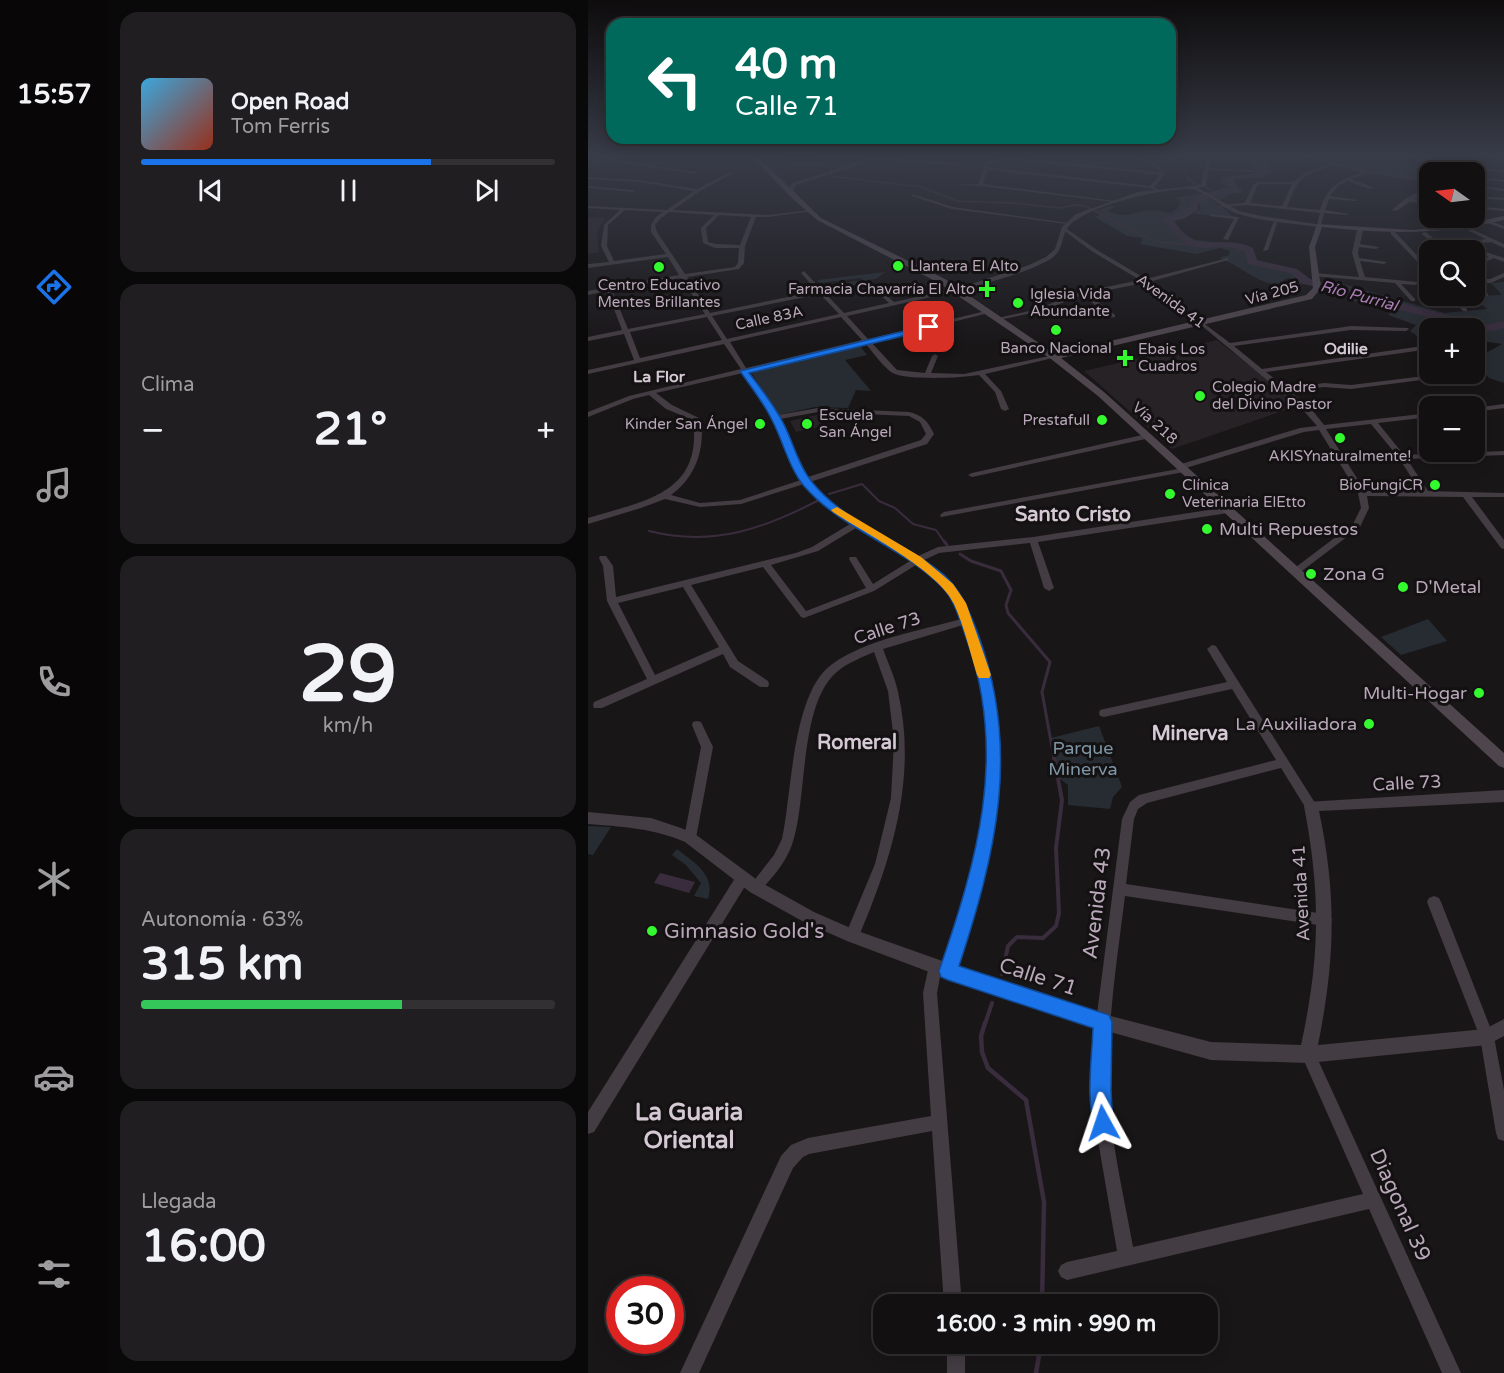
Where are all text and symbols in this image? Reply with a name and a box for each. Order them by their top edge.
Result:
text: 40 m [735,39,837,90]
icon: left [636,42,714,120]
text: 15:57 [17,78,91,111]
text: Open Road [231,89,349,115]
text: Calle 71 [735,90,839,123]
text: Tom Ferris [231,115,330,139]
north arrow [1419,162,1485,228]
map controls [1419,162,1485,462]
icon: previous [194,174,227,207]
icon: pause [332,174,365,207]
icon: next [470,174,503,207]
button: search [1419,240,1485,306]
place label: Llantera El Alto [910,257,1019,275]
marker: Llantera El Alto [891,259,905,273]
marker: Centro Educativo Mentes Brillantes [652,260,666,274]
icon: directions [33,266,75,308]
street label: Avenida 41 [1133,270,1209,332]
place label: Centro Educativo Mentes Brillantes [598,276,720,311]
water label: Río Purrial [1318,276,1402,316]
street label: Vía 205 [1243,277,1301,309]
place label: Farmacia Chavarría El Alto [788,280,975,298]
marker: Farmacia Chavarría El Alto [980,282,994,296]
place label: Iglesia Vida Abundante [1030,285,1111,320]
marker: Iglesia Vida Abundante [1011,296,1025,310]
pin [903,301,954,352]
street label: Calle 83A [734,302,804,334]
icon: arrive [912,310,945,343]
button: + [1419,318,1485,384]
marker: Banco Nacional [1049,323,1063,337]
place label: Banco Nacional [1000,339,1112,357]
district label: Odilie [1324,339,1368,359]
place label: Ebais Los Cuadros [1138,340,1205,375]
marker: Ebais Los Cuadros [1116,349,1134,367]
district label: La Flor [633,367,686,387]
text: Clima [141,373,194,397]
place label: Colegio Madre del Divino Pastor [1212,378,1332,413]
marker: Colegio Madre del Divino Pastor [1193,389,1207,403]
button: − [1419,396,1485,462]
street label: Vía 218 [1129,398,1181,448]
text: 21° [314,403,387,457]
place label: Escuela San Ángel [819,406,892,441]
text: − [141,411,165,450]
text: + [536,411,555,450]
place label: Prestafull [1023,411,1090,429]
marker: Prestafull [1095,413,1109,427]
place label: Kinder San Ángel [625,415,748,433]
marker: Kinder San Ángel [753,417,767,431]
marker: Escuela San Ángel [800,417,814,431]
marker: AKISYnaturalmente! [1333,431,1347,445]
place label: AKISYnaturalmente! [1269,447,1411,465]
icon: music [33,464,75,506]
place label: Clínica Veterinaria ElEtto [1182,476,1306,511]
place label: BioFungiCR [1339,476,1423,494]
marker: BioFungiCR [1428,478,1442,492]
marker: Clínica Veterinaria ElEtto [1163,487,1177,501]
district label: Santo Cristo [1015,503,1131,527]
place label: Multi Repuestos [1219,518,1358,540]
marker: Multi Repuestos [1200,522,1214,536]
place label: Zona G [1323,563,1385,585]
marker: Zona G [1304,567,1318,581]
place label: D'Metal [1415,576,1481,598]
marker: D'Metal [1396,580,1410,594]
street label: Calle 73 [851,607,923,649]
text: 29 [299,628,397,722]
icon: phone [33,661,75,703]
place label: Multi-Hogar [1363,682,1467,704]
marker: Multi-Hogar [1472,686,1486,700]
place label: La Auxiliadora [1235,713,1357,735]
text: km/h [323,714,373,738]
marker: La Auxiliadora [1362,717,1376,731]
district label: Minerva [1152,722,1228,746]
district label: Romeral [817,731,897,755]
park label: Parque Minerva [1048,737,1118,780]
street label: Calle 73 [1372,770,1442,796]
street label: Avenida 41 [1287,844,1315,942]
street label: Avenida 43 [1078,846,1116,960]
icon: climate [33,858,75,900]
text: Autonomía · 63% [141,908,303,932]
place label: Gimnasio Gold's [664,919,824,944]
marker: Gimnasio Gold's [645,924,659,938]
text: 315 km [141,938,303,992]
street label: Calle 71 [996,953,1080,1001]
icon: car [33,1056,75,1098]
position arrow [1071,1091,1135,1155]
district label: La Guaria Oriental [635,1098,743,1155]
street label: Diagonal 39 [1364,1145,1436,1265]
text: Llegada [141,1190,217,1214]
text: 16:00 [141,1220,266,1274]
icon: filters [33,1253,75,1295]
speed limit sign: 30 [606,1276,684,1354]
text: 16:00 · 3 min · 990 m [935,1311,1156,1337]

